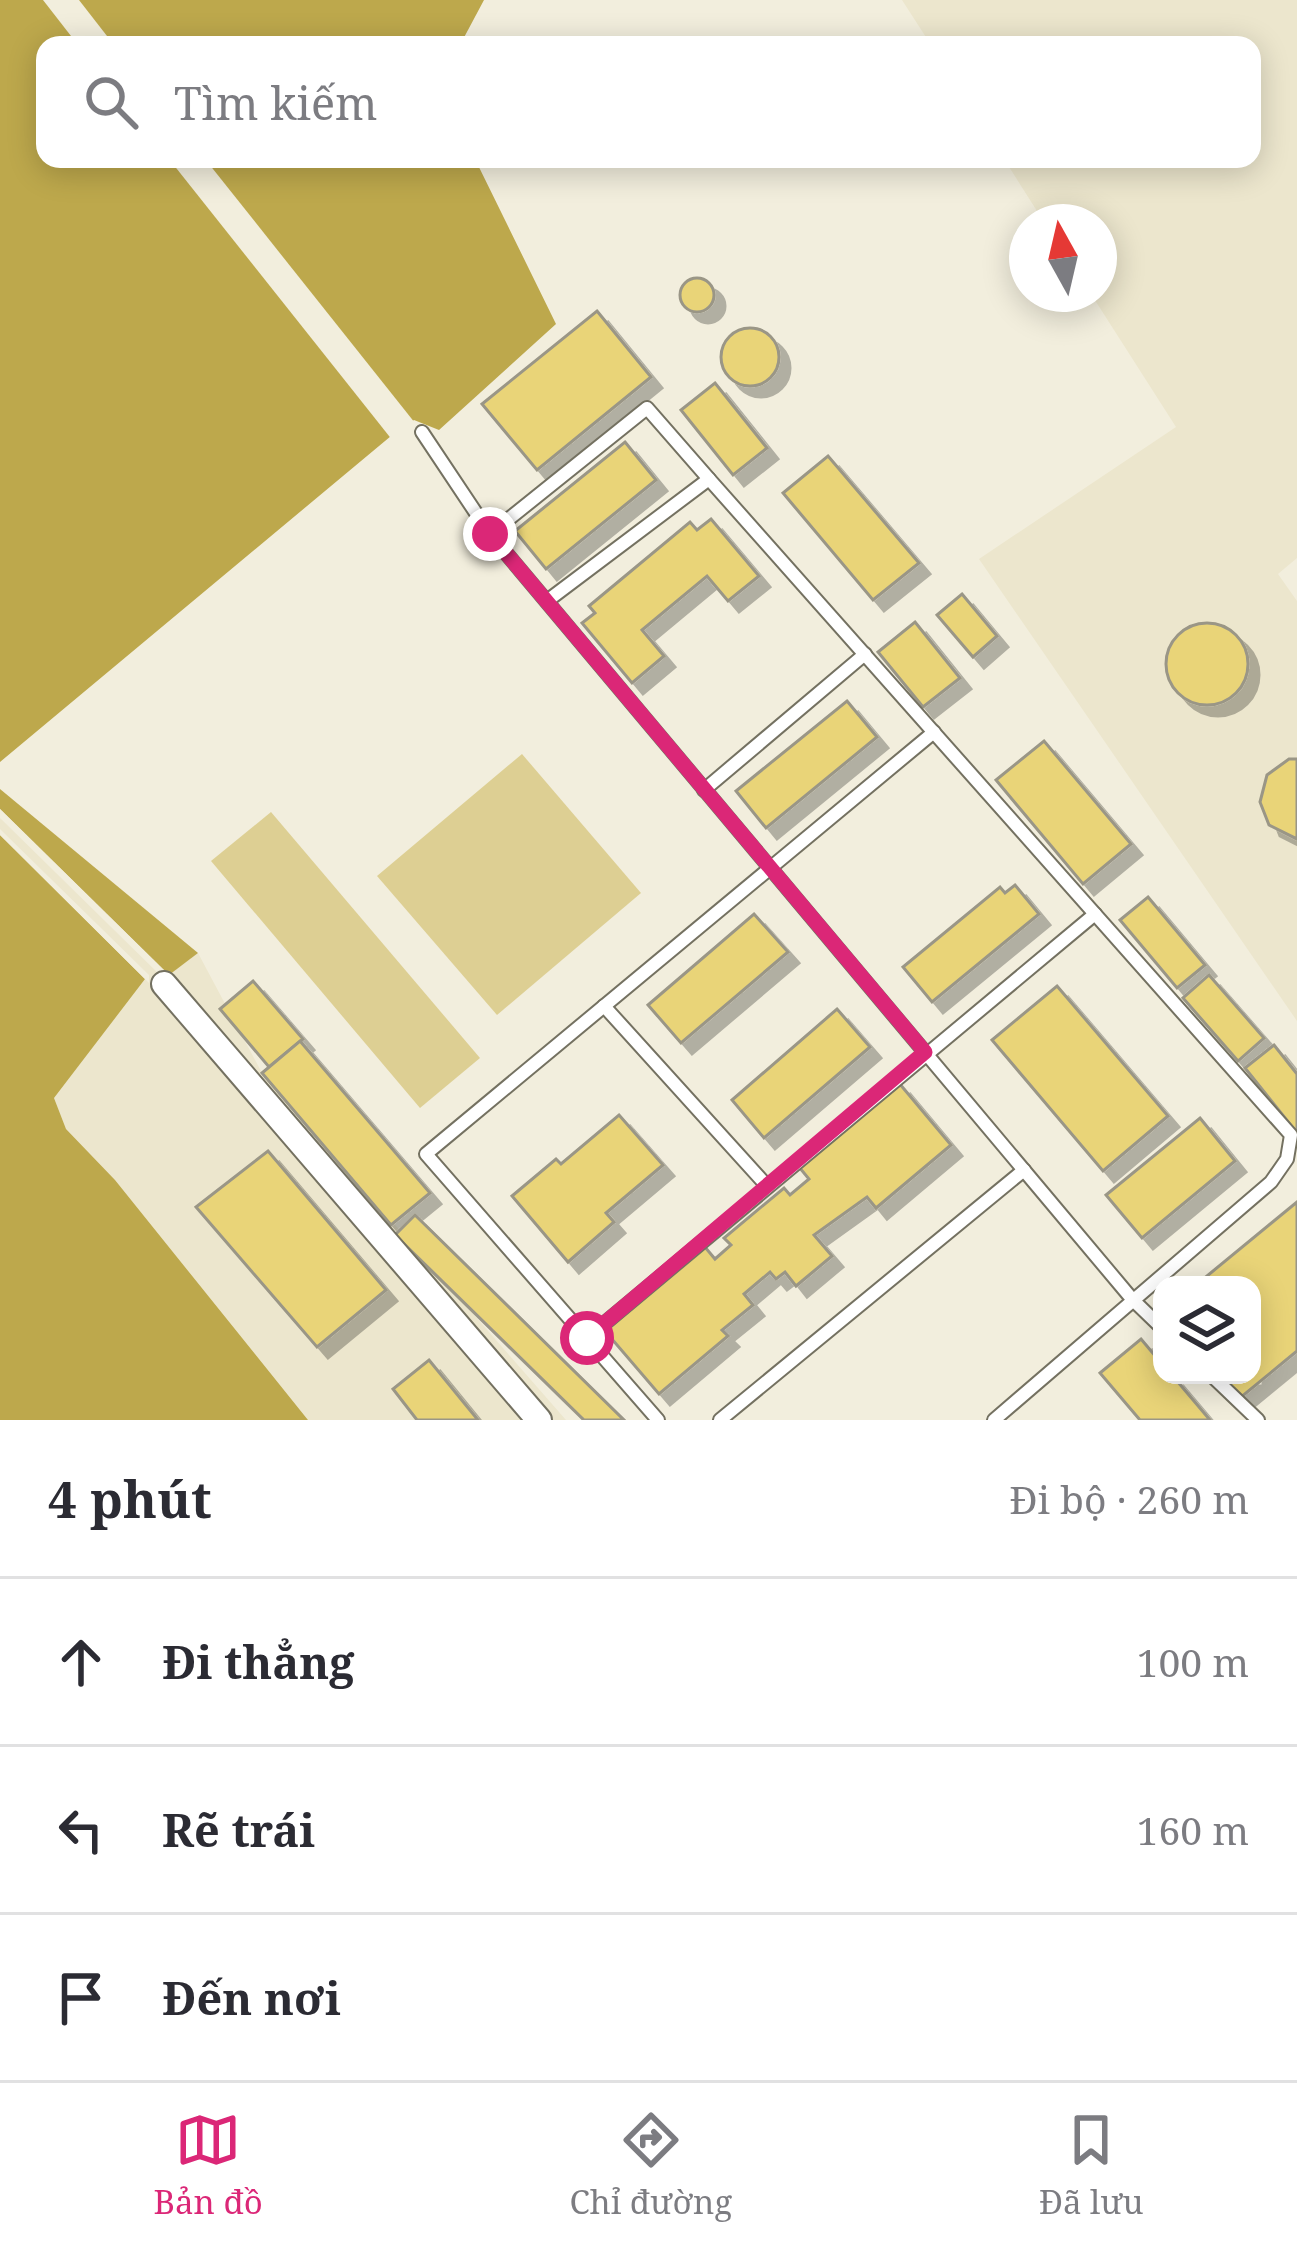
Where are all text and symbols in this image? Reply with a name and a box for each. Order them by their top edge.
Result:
search box [36,36,1261,168]
icon: search [78,69,144,135]
text: Tìm kiếm [174,72,378,133]
north arrow [1009,204,1117,312]
route end [463,507,517,561]
map controls [1153,1276,1261,1384]
button: layers [1153,1276,1261,1384]
route start [560,1311,614,1365]
text: 4 phút [48,1463,212,1533]
text: Đi bộ · 260 m [1009,1472,1249,1525]
icon: ahead [48,1629,114,1695]
text: Đi thẳng [162,1631,355,1692]
text: 100 m [1137,1635,1249,1688]
icon: left [48,1797,114,1863]
text: Rẽ trái [162,1799,315,1860]
text: 160 m [1137,1803,1249,1856]
icon: arrive [48,1965,114,2031]
text: Đến nơi [162,1967,341,2028]
tab: Bản đồ [153,2107,263,2224]
tab: Chỉ đường [569,2107,732,2224]
tab: Đã lưu [1039,2107,1144,2224]

